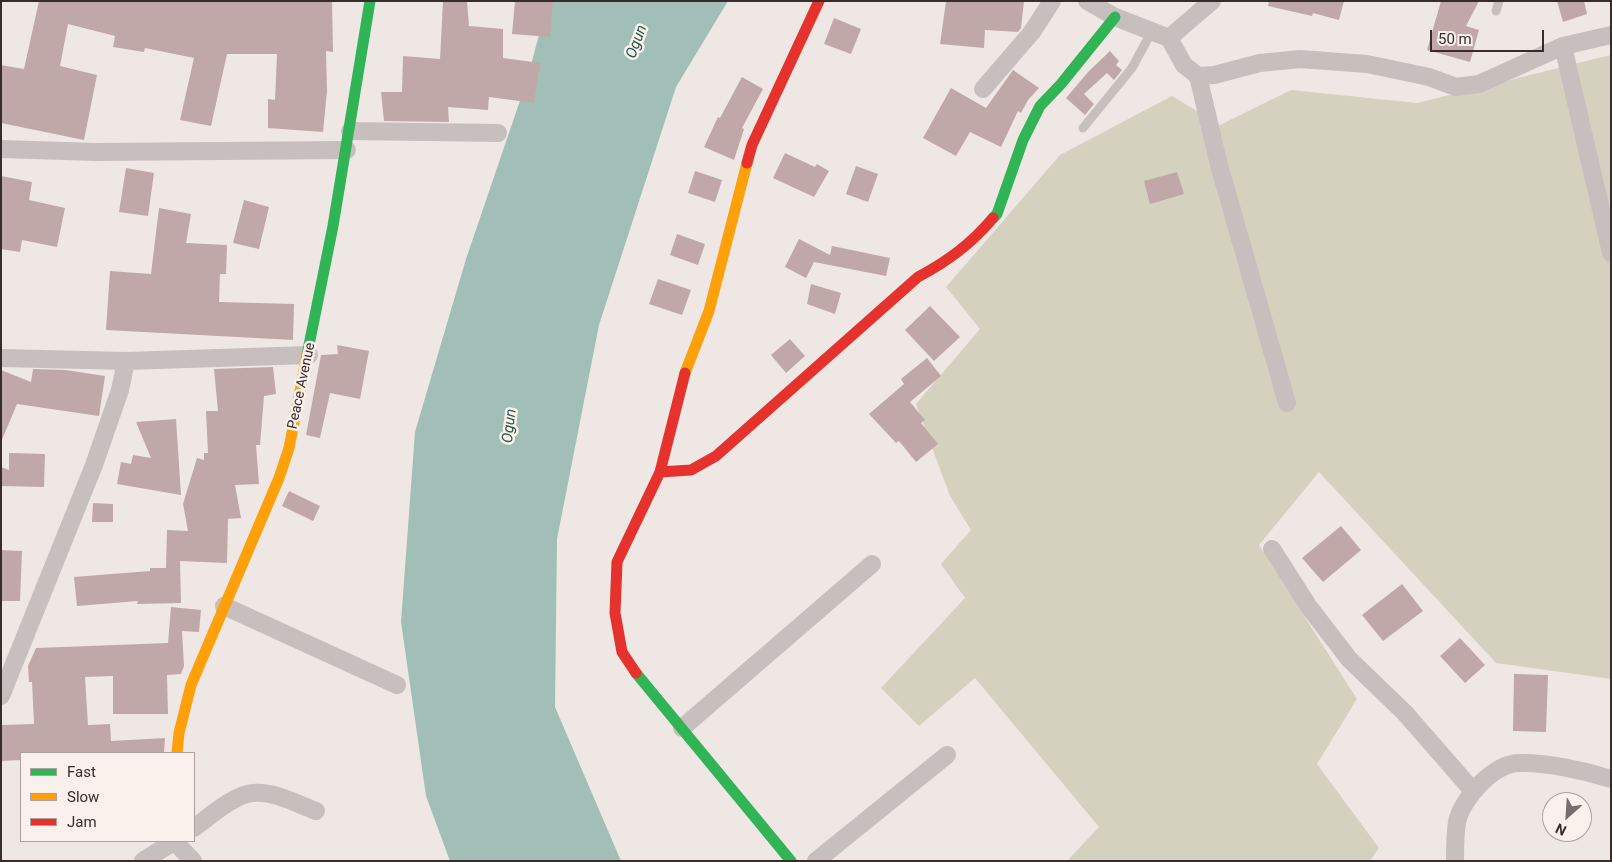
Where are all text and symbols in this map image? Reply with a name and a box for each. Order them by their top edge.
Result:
scale bar [1432,20,1546,52]
water label: Ogun [623,23,651,61]
text: 50 m [1438,30,1472,48]
street label: Peace Avenue [285,341,319,431]
water label: Ogun [499,408,521,444]
legend [20,752,195,842]
text: Fast [67,763,96,781]
text: Slow [67,788,99,806]
north arrow [1542,792,1592,842]
text: Jam [67,813,97,831]
text: N [1553,820,1569,839]

